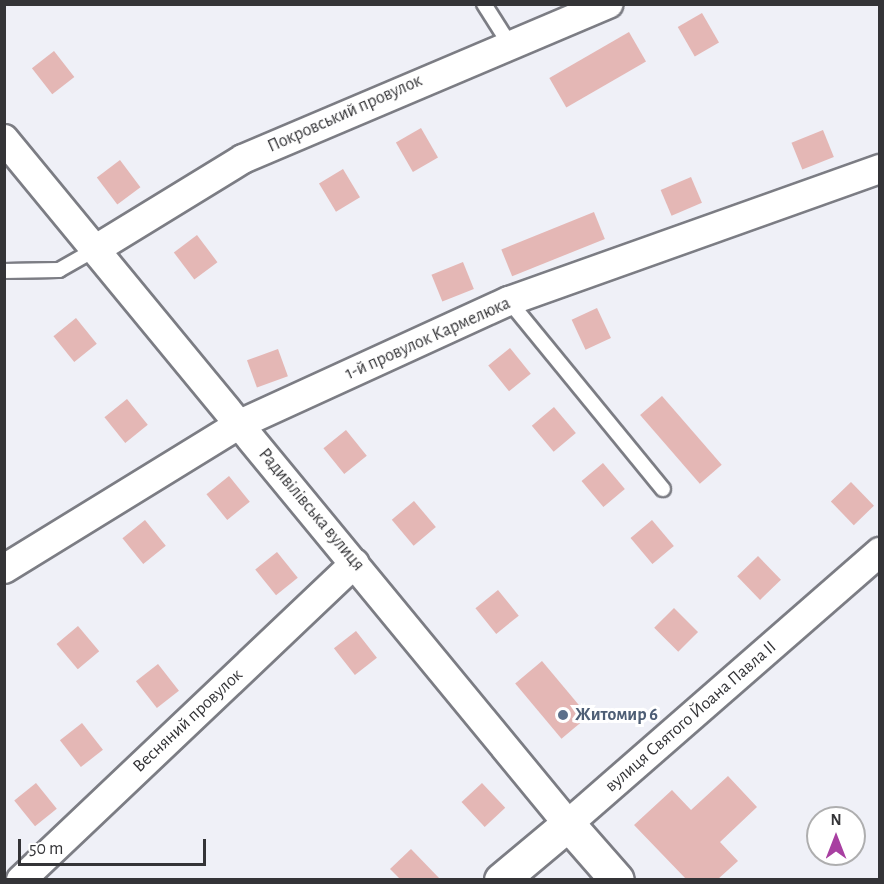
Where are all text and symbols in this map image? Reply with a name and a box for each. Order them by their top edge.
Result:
street label: Покровський провулок [264,70,426,158]
street label: 1-й провулок Кармелюка [342,293,514,385]
street label: Радивілівська вулиця [253,444,369,576]
street label: вулиця Святого Йоана Павла II [601,637,781,797]
street label: Весняний провулок [129,665,247,777]
place label: Житомир 6 [575,704,658,726]
marker: Житомир 6 [556,708,570,722]
north arrow [806,806,866,866]
text: N [830,812,842,828]
scale bar [21,827,208,865]
text: 50 m [29,840,63,858]

